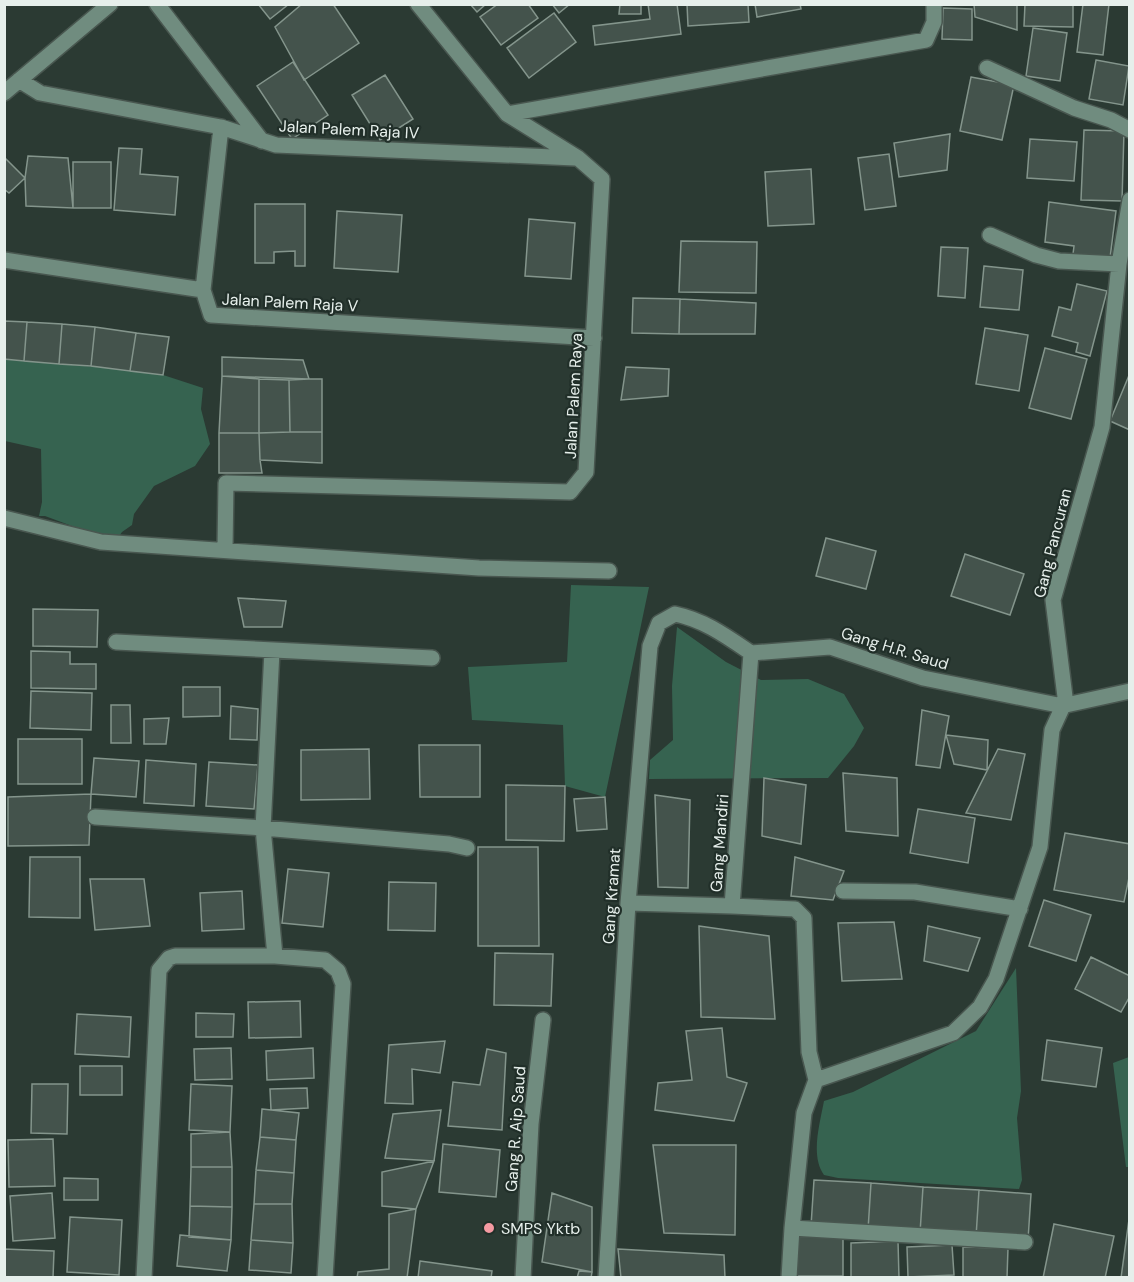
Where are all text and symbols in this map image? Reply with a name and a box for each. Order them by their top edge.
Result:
street label: Jalan Palem Raja IV [278,115,420,144]
street label: Jalan Palem Raja V [221,288,359,317]
street label: Jalan Palem Raya [560,333,587,460]
street label: Gang Pancuran [1029,486,1076,600]
street label: Gang H.R. Saud [839,622,951,675]
street label: Gang Mandiri [706,793,733,893]
street label: Gang Kramat [598,847,625,945]
street label: Gang R. Aip Saud [501,1065,530,1193]
place label: SMPS Yktb [501,1218,580,1239]
marker: SMPS Yktb [482,1221,496,1235]

